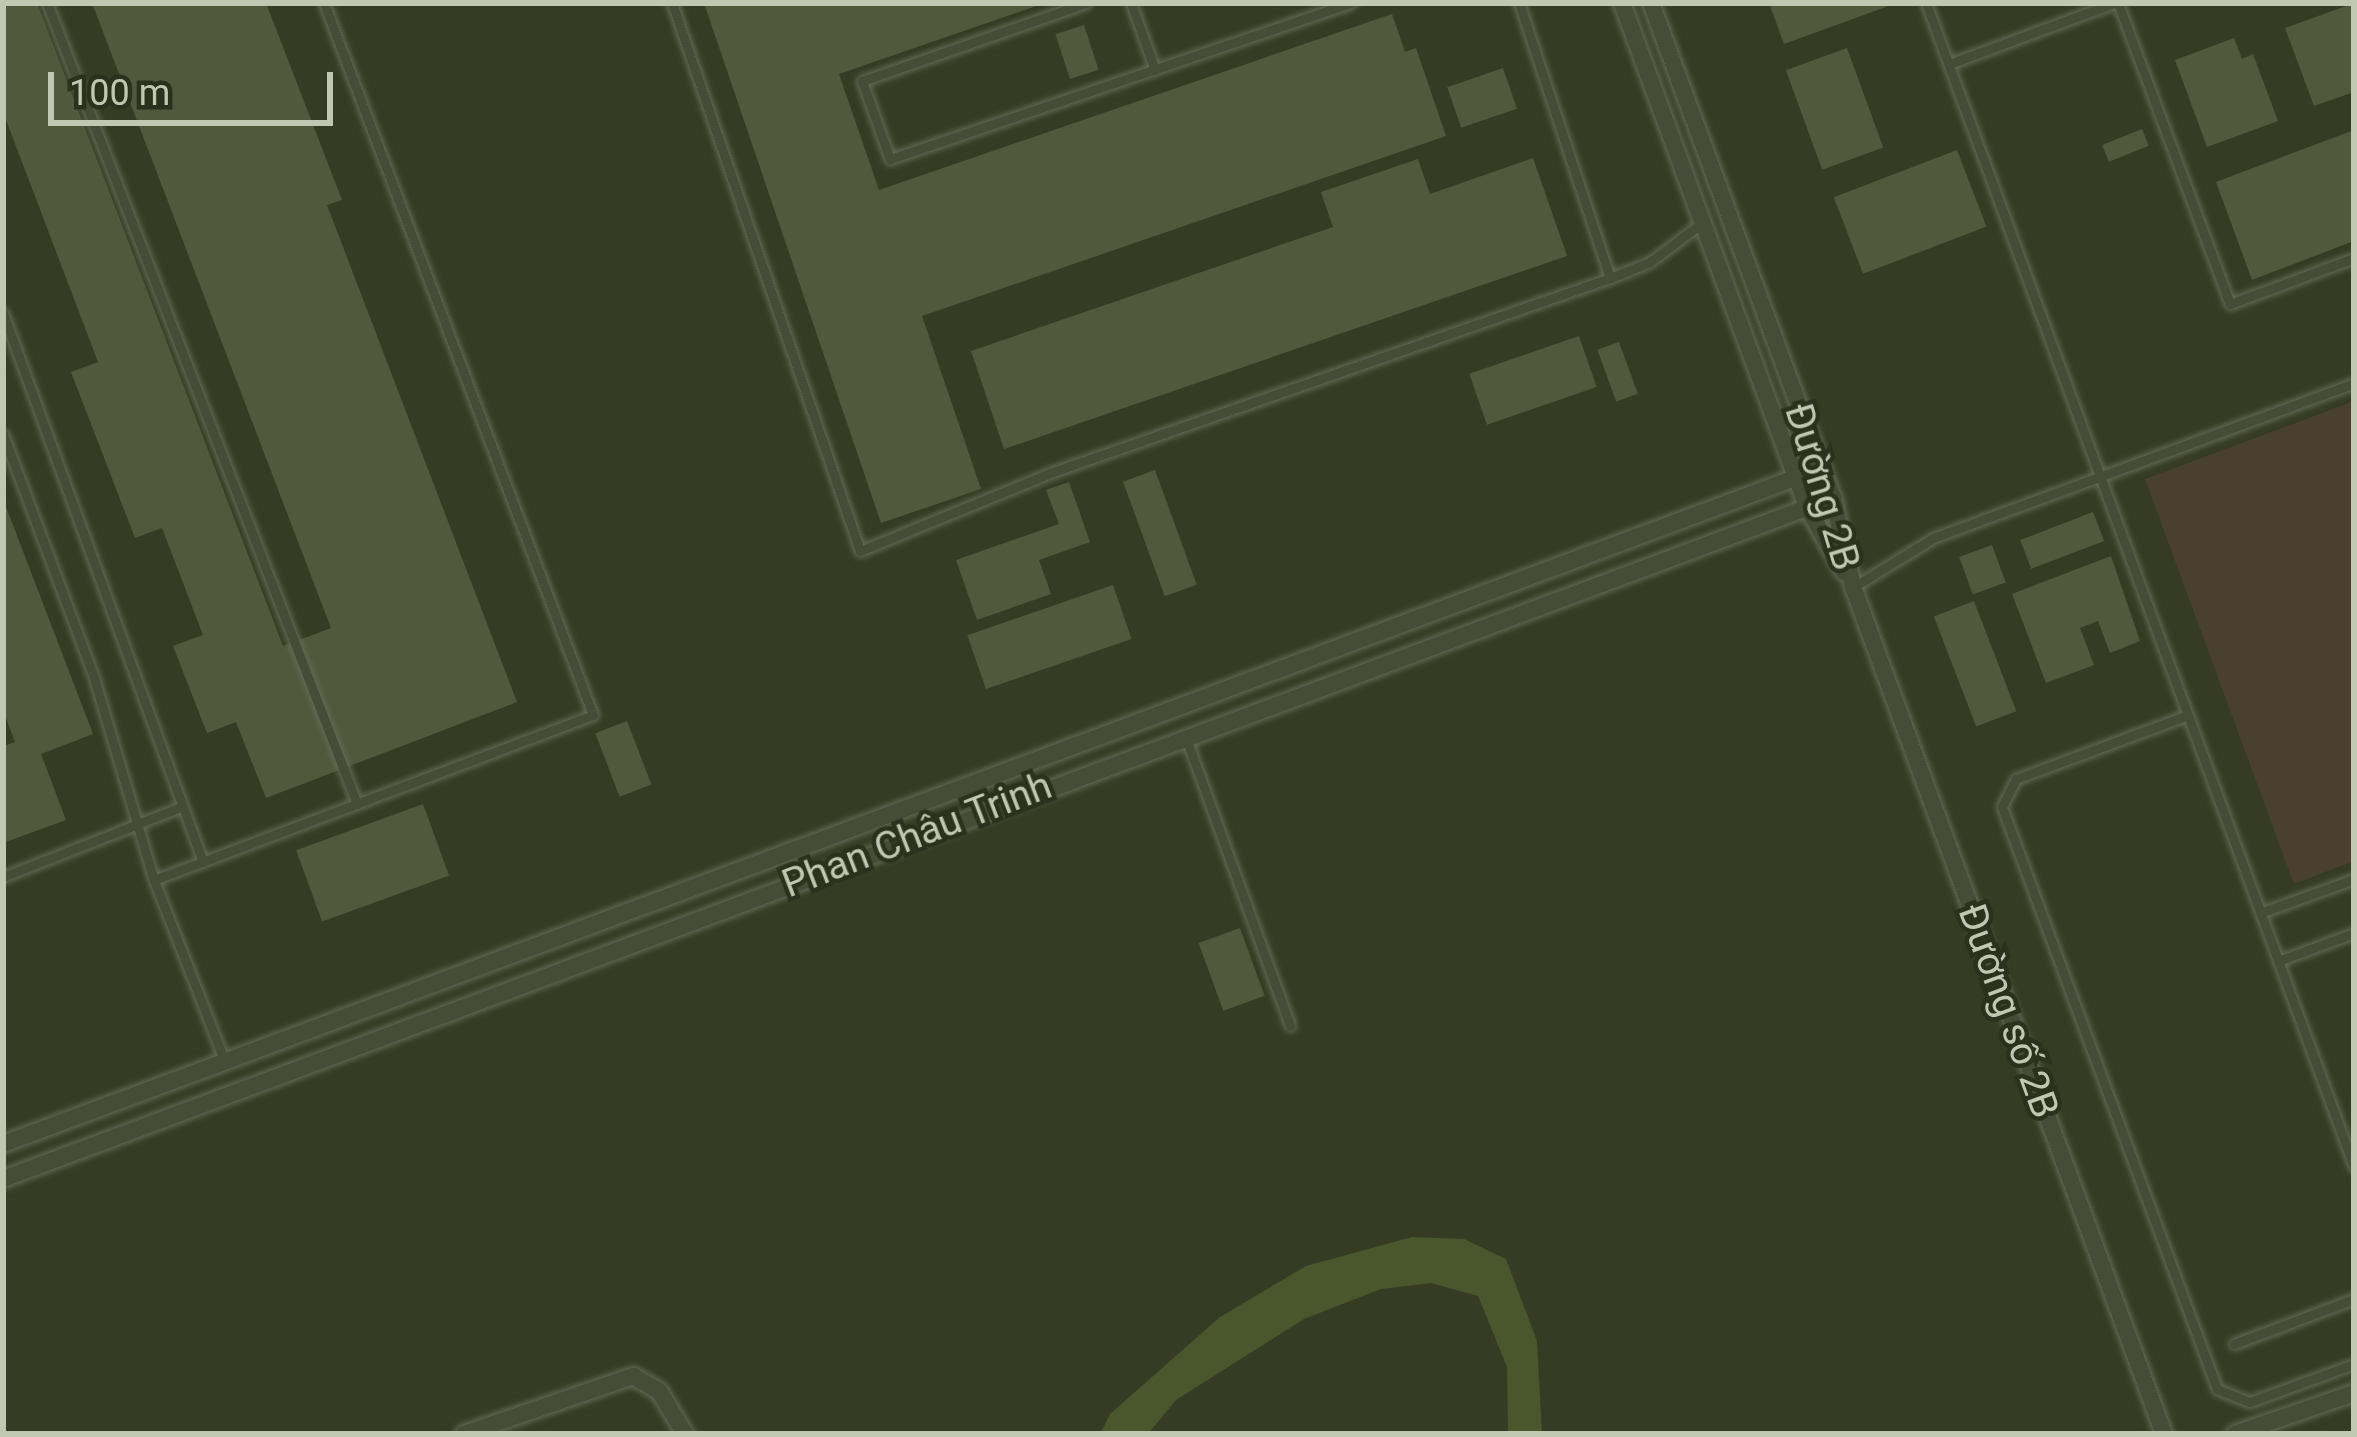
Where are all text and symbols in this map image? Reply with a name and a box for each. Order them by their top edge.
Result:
scale bar [54,48,339,122]
text: 100 m [69,72,170,114]
street label: Đường 2B [1774,398,1870,576]
street label: Phan Châu Trinh [775,762,1059,908]
street label: Đường số 2B [1948,898,2068,1124]

